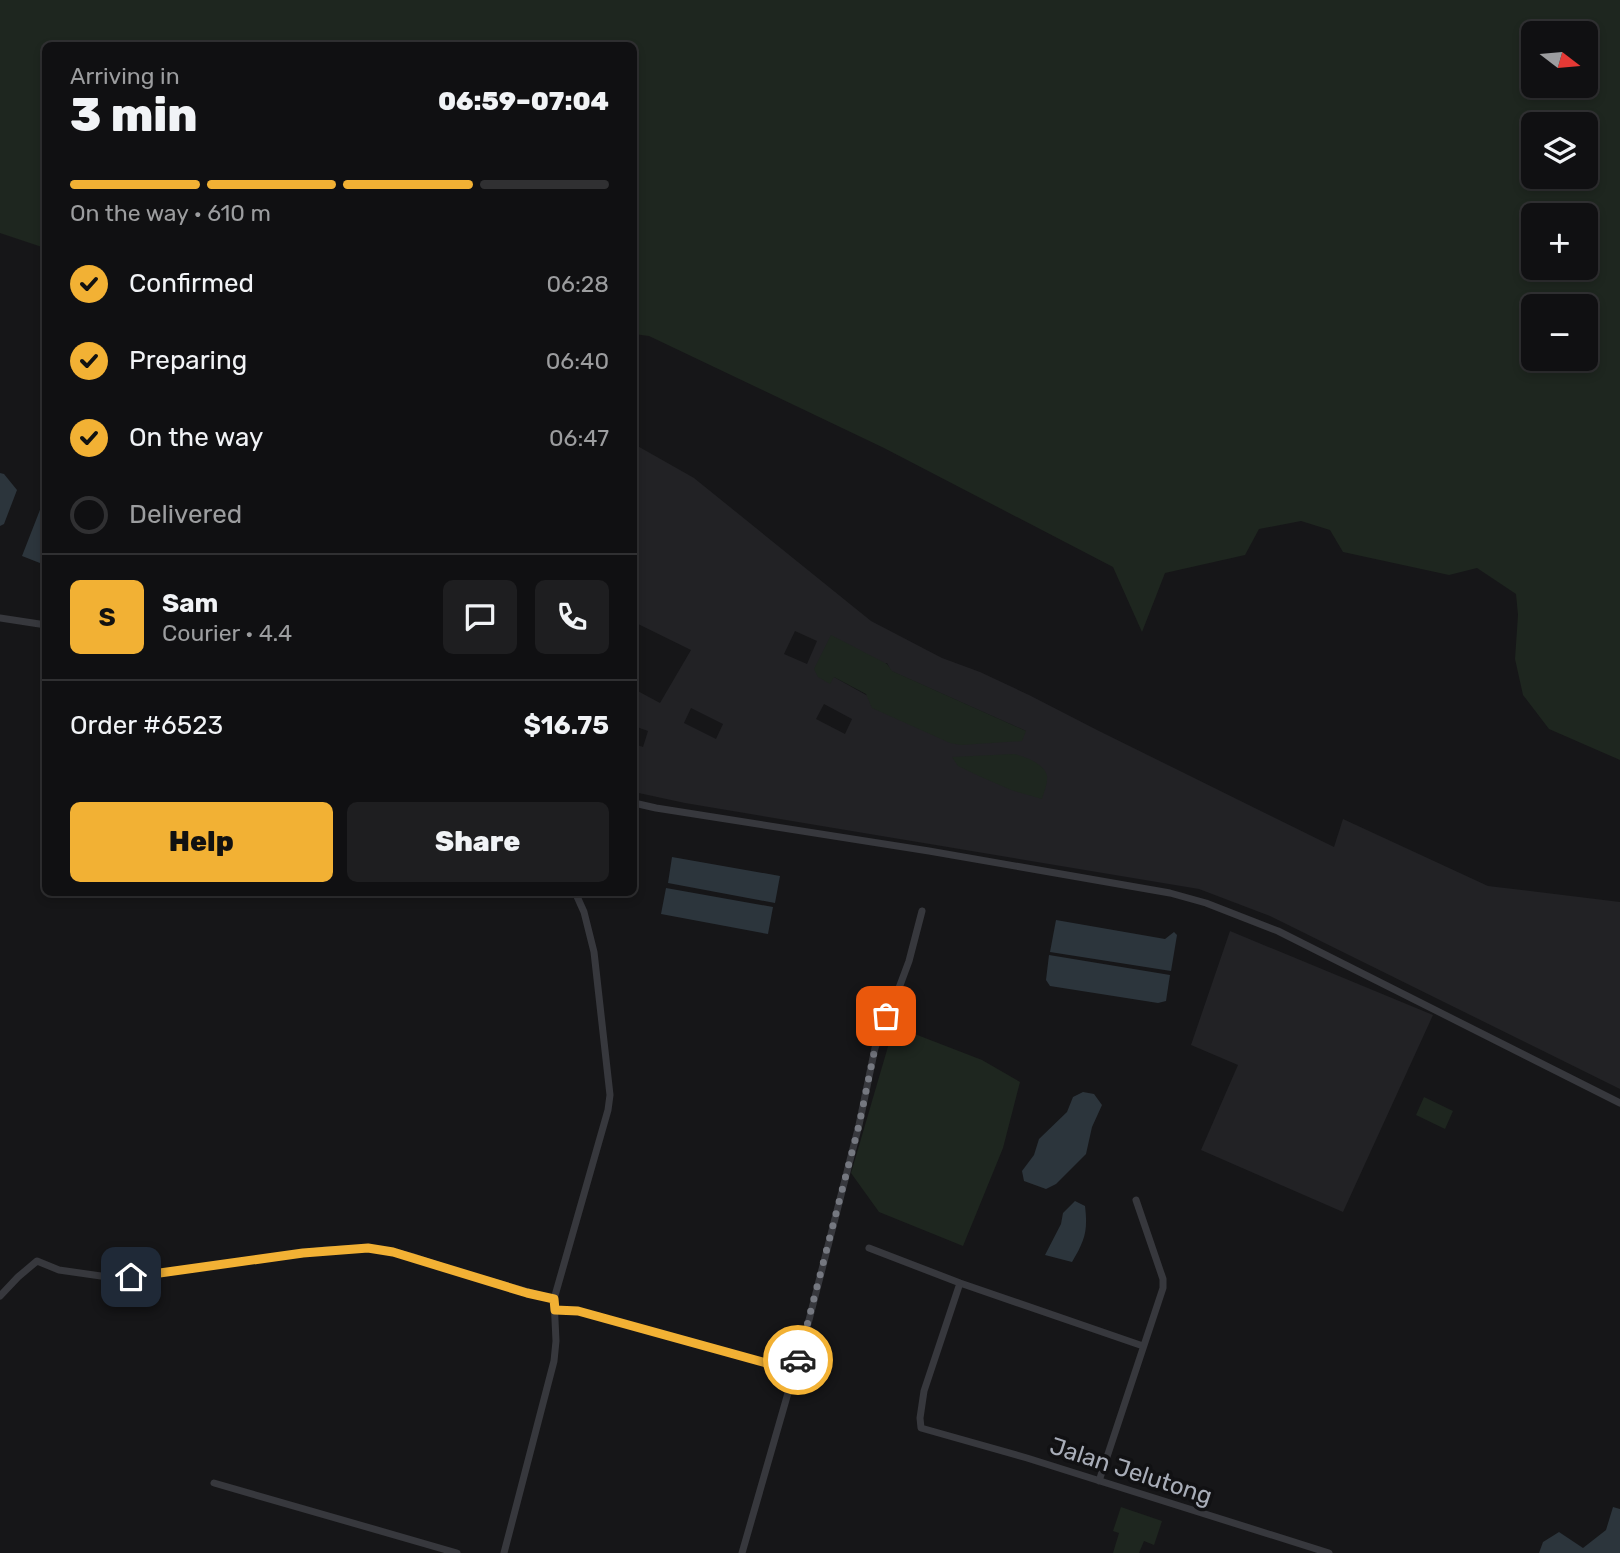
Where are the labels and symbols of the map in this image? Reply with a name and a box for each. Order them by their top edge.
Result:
north arrow [1521,21,1598,98]
pin [856,986,916,1046]
pin [101,1247,161,1307]
courier [763,1325,833,1395]
street label: Jalan Jelutong [1046,1432,1216,1510]

